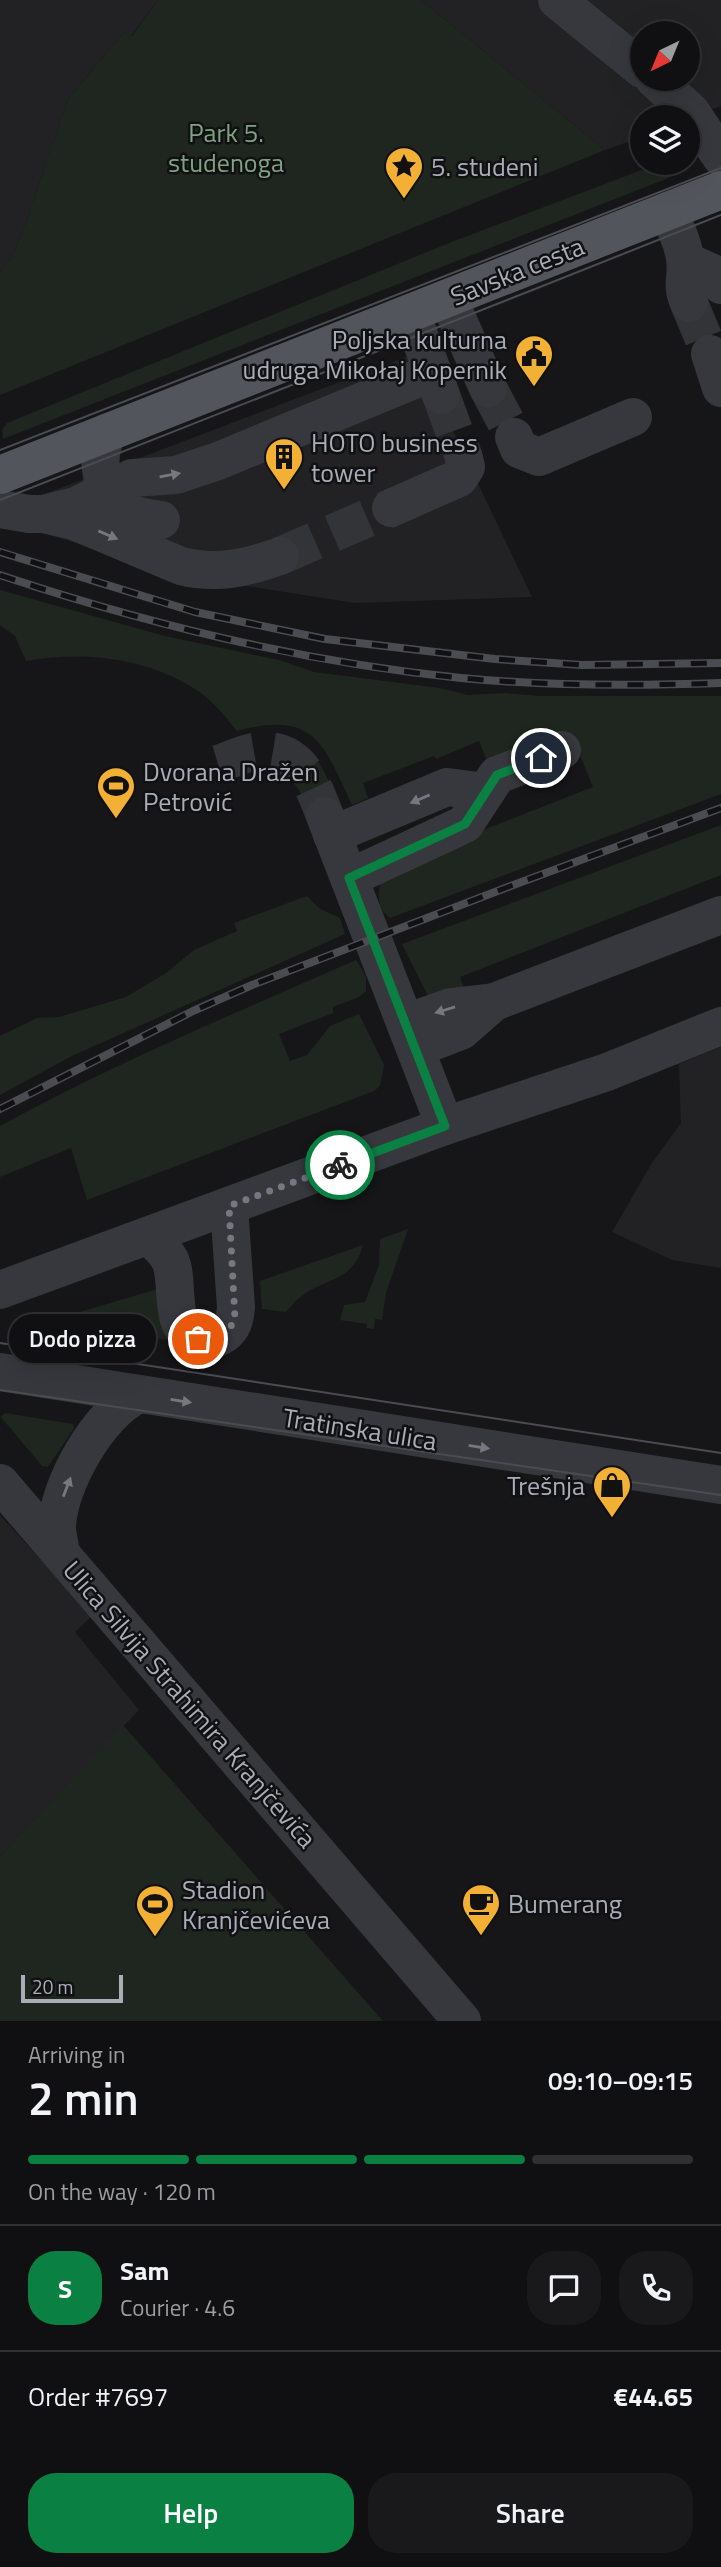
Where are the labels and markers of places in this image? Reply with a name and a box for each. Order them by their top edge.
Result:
place icon: 5. studeni [383,145,425,200]
place label: 5. studeni [431,147,538,186]
place label: Poljska kulturna udruga Mikołaj Kopernik [243,320,507,389]
public building icon: Poljska kulturna udruga Mikołaj Kopernik [513,333,555,388]
place label: HOTO business tower [311,423,478,492]
building icon: HOTO business tower [263,436,305,491]
pin [511,728,571,788]
place label: Dvorana Dražen Petrović [143,752,318,821]
sports icon: Dvorana Dražen Petrović [95,765,137,820]
pin [168,1309,228,1369]
callout: Dodo pizza [9,1314,156,1364]
shop icon: Trešnja [591,1464,633,1519]
place label: Trešnja [507,1466,585,1505]
place label: Stadion Kranjčevićeva [182,1870,330,1939]
cafe icon: Bumerang [460,1882,502,1937]
sports icon: Stadion Kranjčevićeva [134,1883,176,1938]
place label: Bumerang [508,1884,622,1923]

